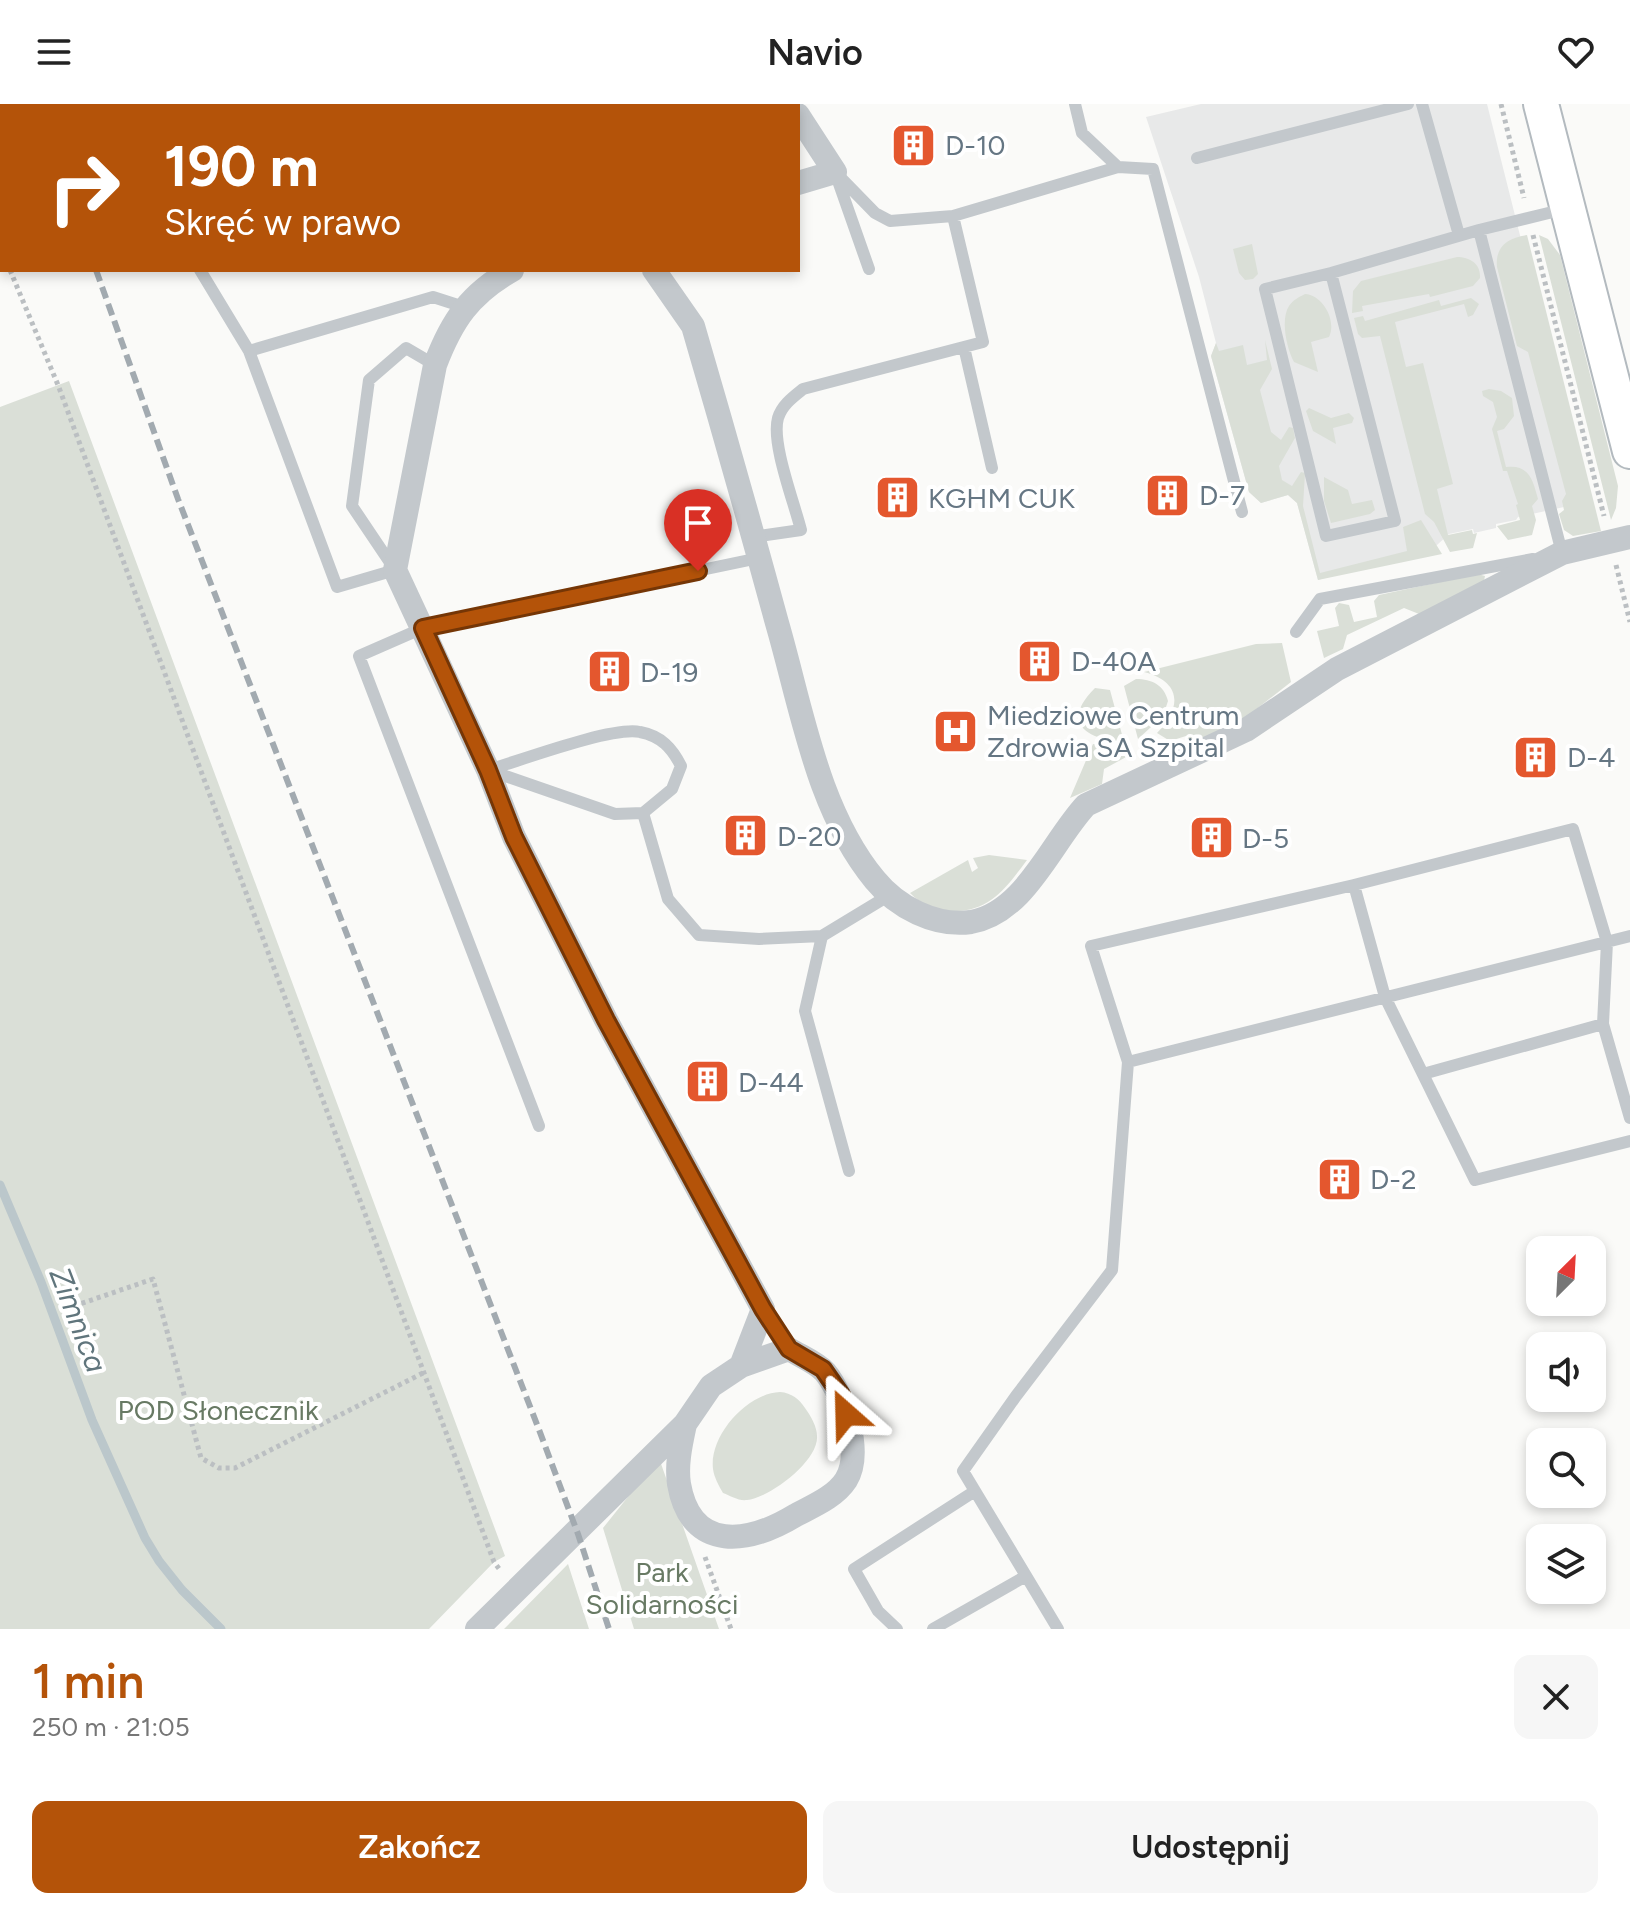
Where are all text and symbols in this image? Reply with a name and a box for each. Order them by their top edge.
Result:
icon: menu [32,30,76,74]
icon: heart [1554,30,1598,74]
text: Navio [767,31,863,74]
building icon: D-10 [890,121,938,169]
place label: D-10 [945,128,1005,162]
text: 190 m [164,133,319,200]
icon: right [32,136,136,240]
text: Skręć w prawo [164,201,401,244]
building icon: D-7 [1144,471,1192,519]
building icon: KGHM CUK [873,474,921,522]
place label: D-7 [1199,478,1245,512]
place label: KGHM CUK [928,481,1075,515]
pin [664,489,732,571]
icon: arrive [676,501,720,545]
building icon: D-40A [1016,637,1064,685]
place label: D-40A [1071,644,1156,678]
building icon: D-19 [585,648,633,696]
place label: D-19 [640,655,698,689]
place label: Miedziowe Centrum Zdrowia SA Szpital [987,698,1239,764]
hospital icon: Miedziowe Centrum Zdrowia SA Szpital [932,707,980,755]
building icon: D-4 [1512,733,1560,781]
place label: D-4 [1567,740,1615,774]
building icon: D-20 [722,812,770,860]
building icon: D-5 [1187,814,1235,862]
place label: D-20 [777,819,842,853]
place label: D-5 [1242,821,1289,855]
building icon: D-44 [683,1058,731,1106]
place label: D-44 [738,1065,804,1099]
building icon: D-2 [1315,1155,1363,1203]
place label: D-2 [1370,1162,1417,1196]
north arrow [1526,1236,1606,1316]
map controls [1526,1236,1606,1604]
water label: Zimnica [42,1262,115,1377]
button: sound [1526,1332,1606,1412]
position arrow [804,1372,888,1456]
park label: POD Słonecznik [118,1393,319,1427]
button: search [1526,1428,1606,1508]
button: layers [1526,1524,1606,1604]
park label: Park Solidarności [586,1555,738,1621]
text: 1 min [32,1652,144,1710]
button: close [1514,1655,1598,1739]
text: 250 m · 21:05 [32,1711,190,1743]
button: Zakończ [32,1801,807,1893]
button: Udostępnij [823,1801,1598,1893]

